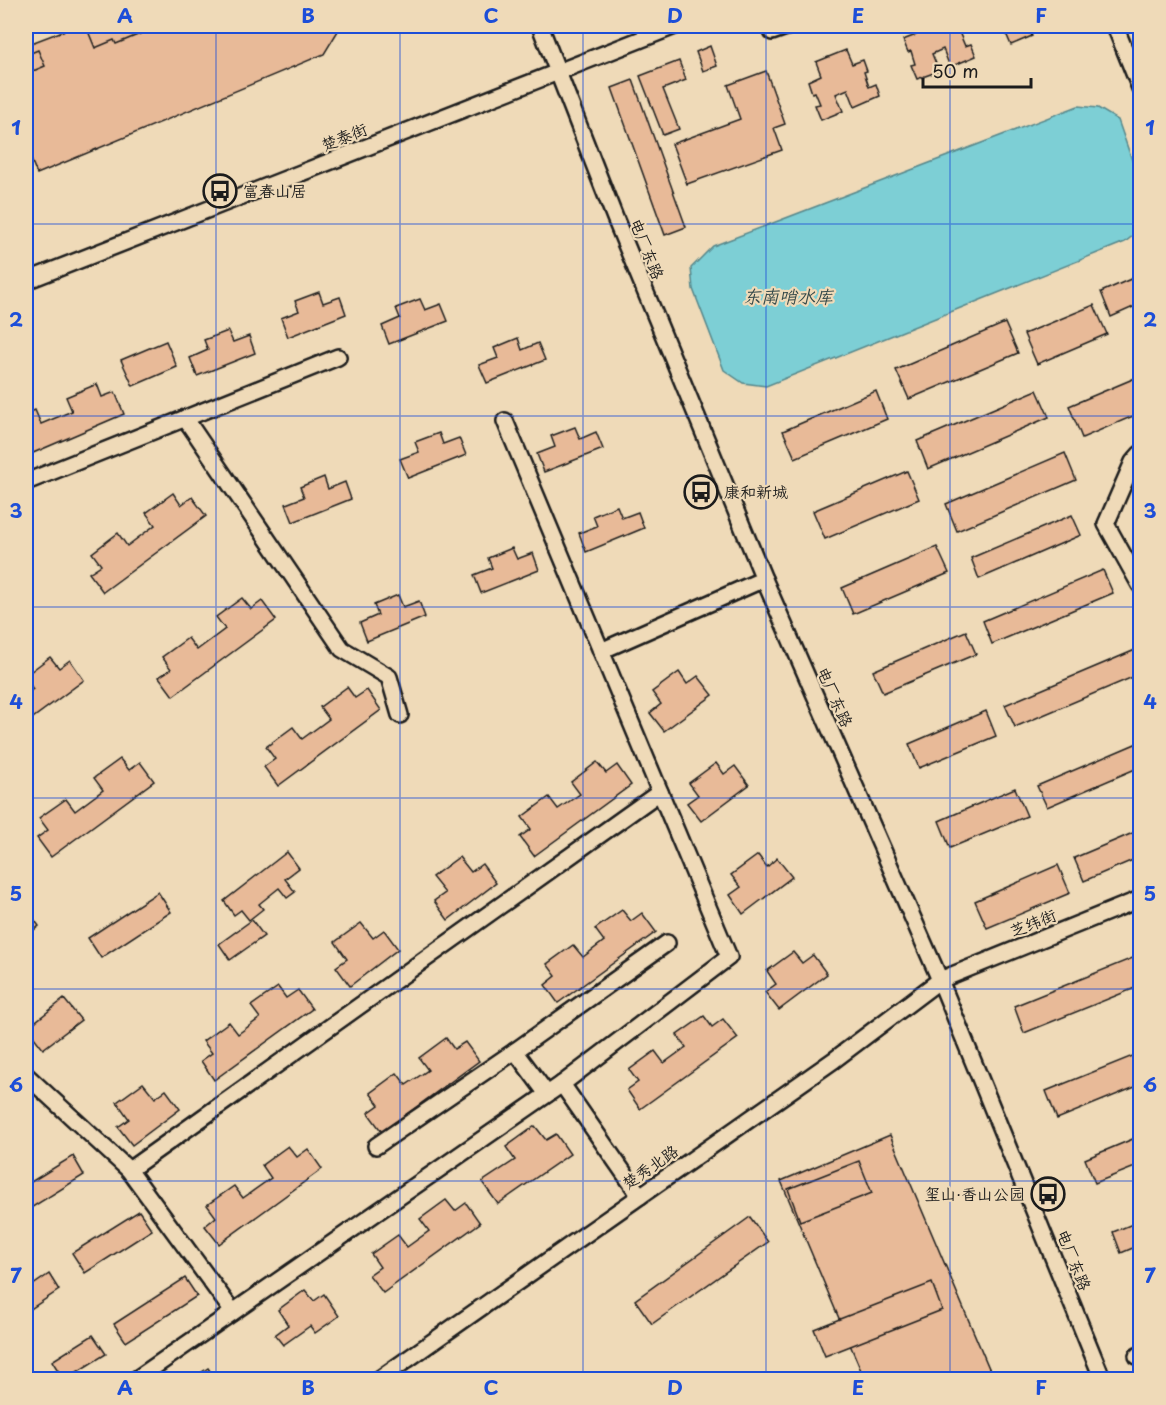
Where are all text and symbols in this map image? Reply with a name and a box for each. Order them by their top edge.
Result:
text: A [117,0,133,30]
text: B [301,0,315,30]
text: C [483,0,499,30]
text: D [667,0,683,30]
text: E [852,0,864,30]
text: F [1035,0,1047,30]
scale bar [923,51,1031,89]
text: 50 m [932,57,979,84]
text: 1 [11,112,21,142]
text: 1 [1145,112,1155,142]
street label: 楚泰街 [317,116,370,156]
bus stop icon: 富春山居 [202,173,238,209]
place label: 富春山居 [243,178,307,202]
street label: 电厂东路 [625,214,671,283]
water label: 东南哨水库 [743,282,835,309]
text: 2 [9,304,23,334]
text: 2 [1143,304,1157,334]
bus stop icon: 康和新城 [683,474,719,510]
place label: 康和新城 [724,479,788,503]
text: 3 [9,495,23,525]
text: 3 [1143,495,1157,525]
street label: 电厂东路 [812,662,860,731]
text: 4 [9,686,23,716]
text: 4 [1143,686,1157,716]
text: 5 [10,878,22,908]
text: 5 [1144,878,1156,908]
street label: 芝纬街 [1006,902,1059,942]
text: 6 [9,1069,23,1099]
text: 6 [1143,1069,1157,1099]
street label: 楚秀北路 [616,1138,683,1194]
bus stop icon: 玺山·香山公园 [1030,1176,1066,1212]
place label: 玺山·香山公园 [924,1181,1025,1205]
street label: 电厂东路 [1052,1225,1098,1294]
text: 7 [10,1260,22,1290]
text: 7 [1144,1260,1156,1290]
text: A [117,1372,133,1402]
text: B [301,1372,315,1402]
text: C [483,1372,499,1402]
text: D [667,1372,683,1402]
text: E [852,1372,864,1402]
text: F [1035,1372,1047,1402]

